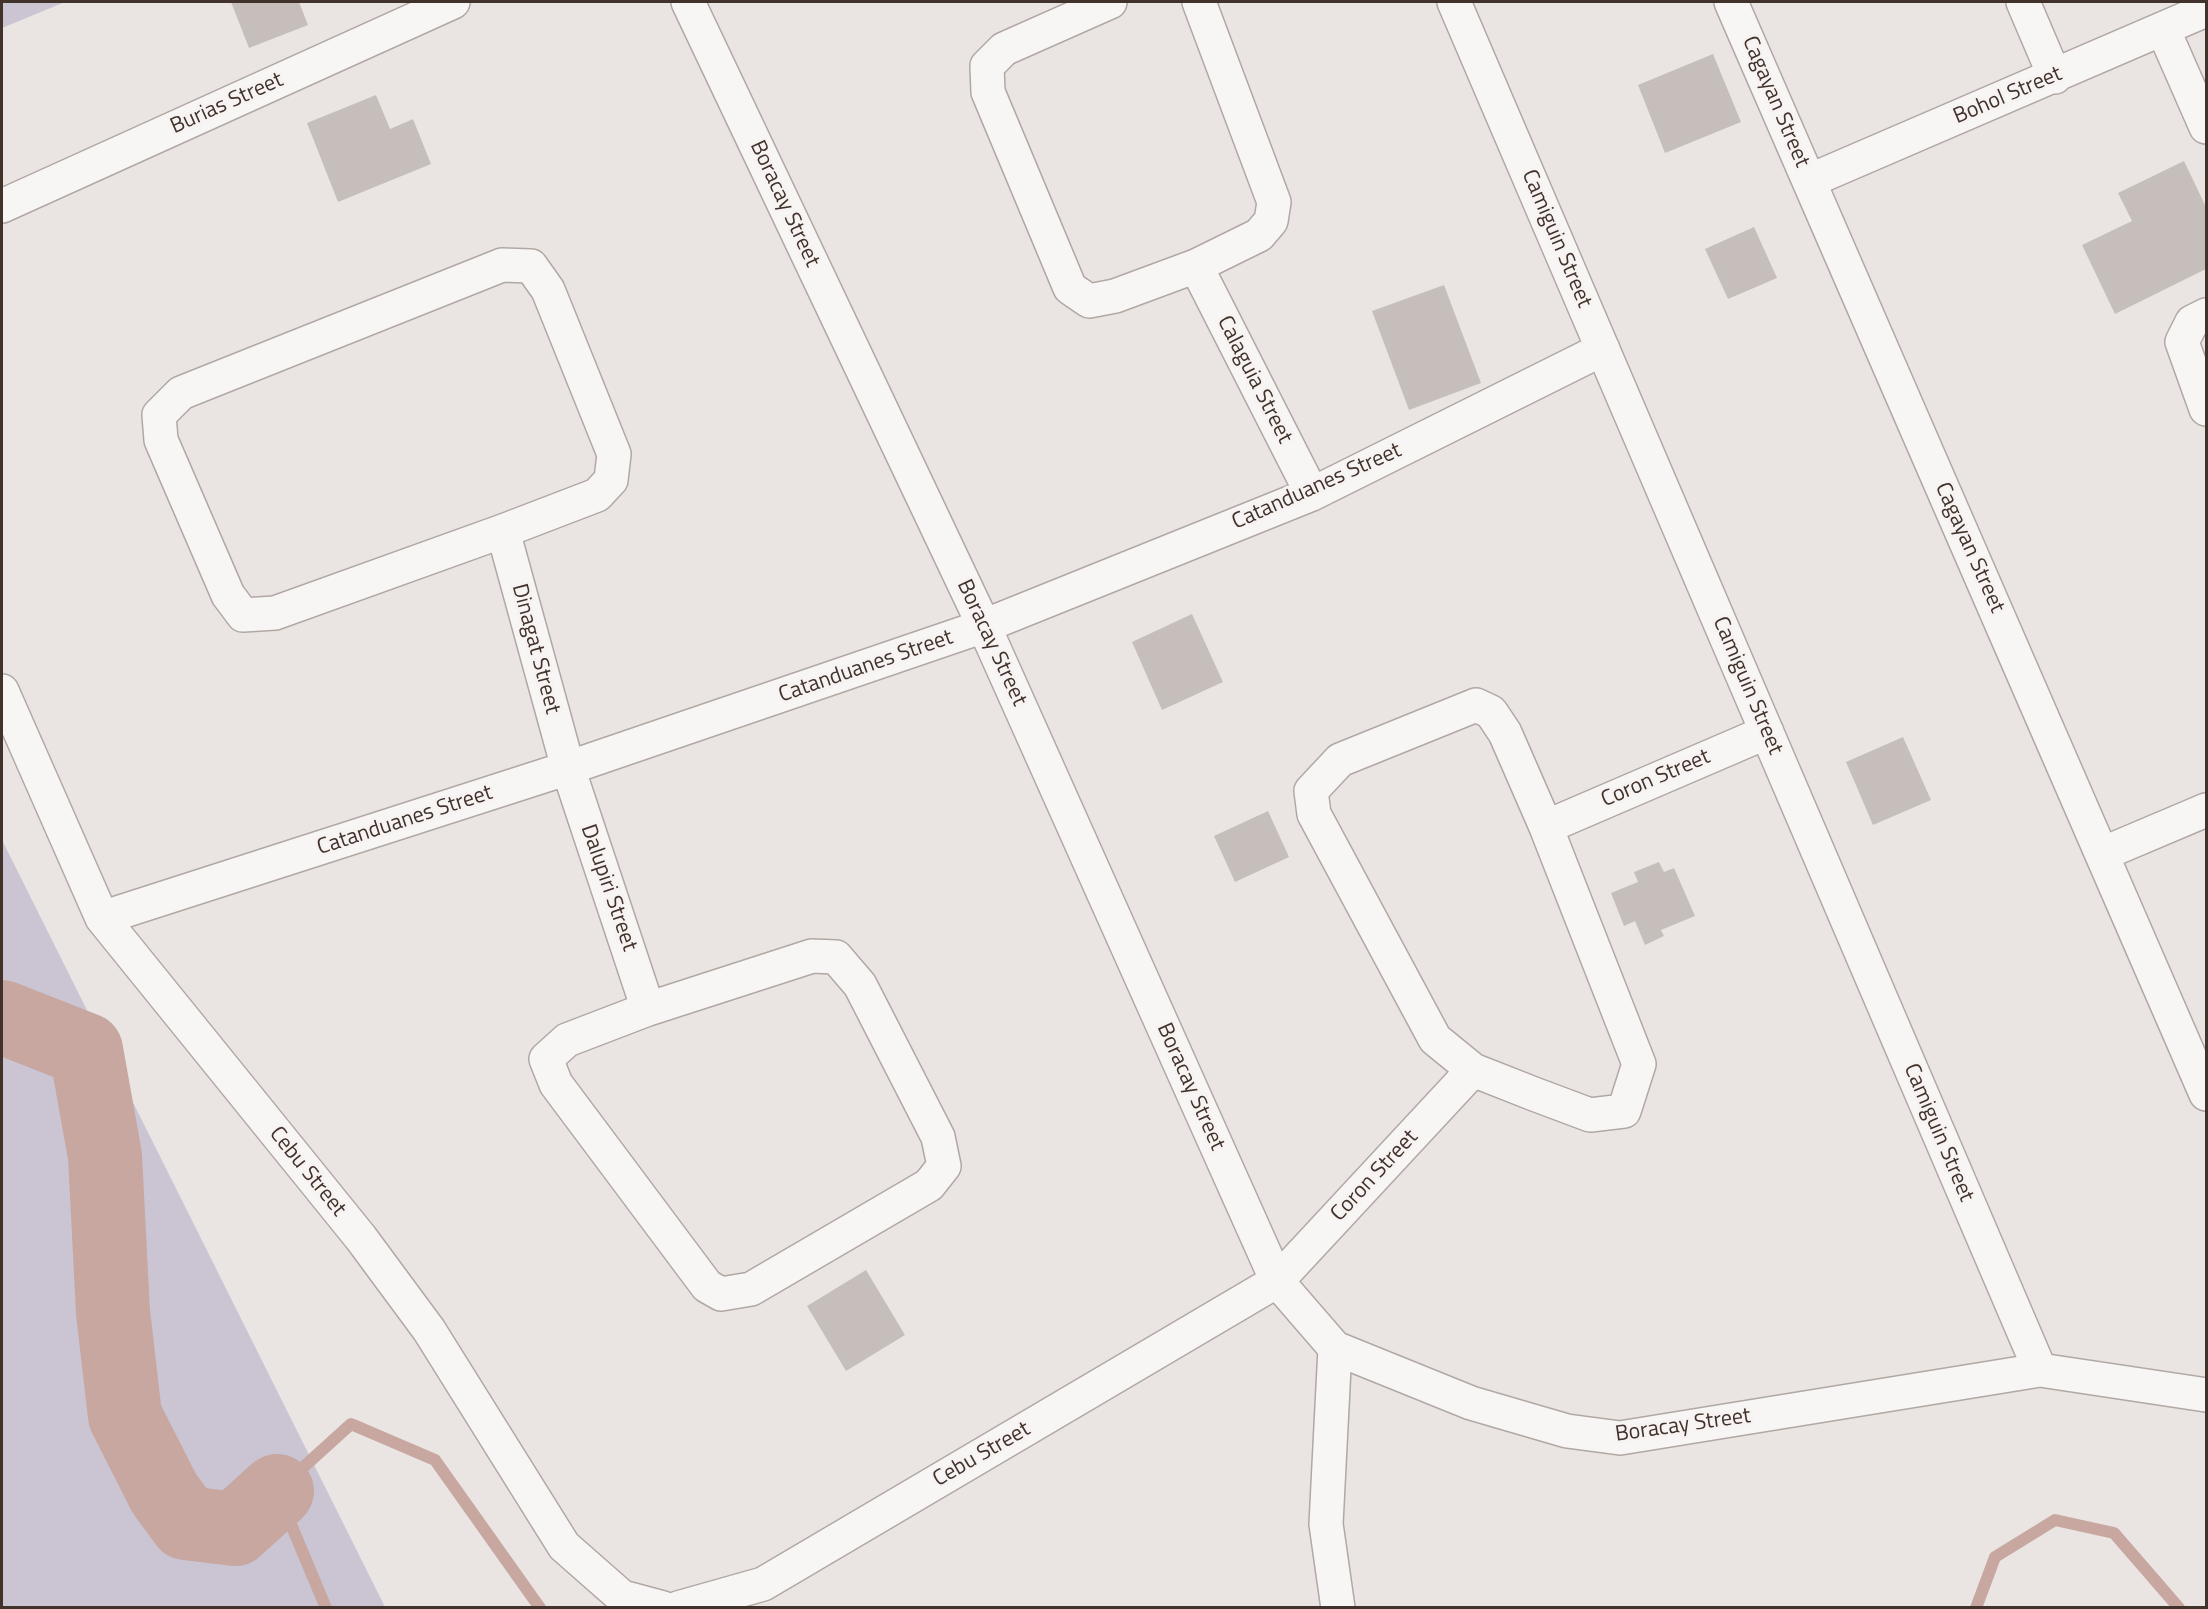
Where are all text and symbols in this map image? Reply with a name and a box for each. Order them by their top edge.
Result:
street label: Cagayan Street [1735,32,1815,172]
street label: Bohol Street [1950,61,2066,131]
street label: Burias Street [167,67,287,141]
street label: Boracay Street [743,137,825,271]
street label: Camiguin Street [1515,166,1597,312]
street label: Calaguia Street [1211,312,1297,448]
street label: Catanduanes Street [1228,438,1406,536]
street label: Cagayan Street [1928,479,2010,617]
street label: Boracay Street [950,576,1032,710]
street label: Dinagat Street [505,581,565,717]
street label: Camiguin Street [1706,613,1788,759]
street label: Catanduanes Street [775,625,957,709]
street label: Coron Street [1598,744,1714,814]
street label: Catanduanes Street [314,780,496,862]
street label: Dalupiri Street [574,821,642,955]
street label: Boracay Street [1150,1019,1230,1155]
street label: Camiguin Street [1897,1060,1979,1206]
street label: Cebu Street [263,1122,351,1222]
street label: Coron Street [1326,1125,1424,1227]
street label: Boracay Street [1614,1403,1752,1449]
street label: Cebu Street [929,1417,1035,1493]

